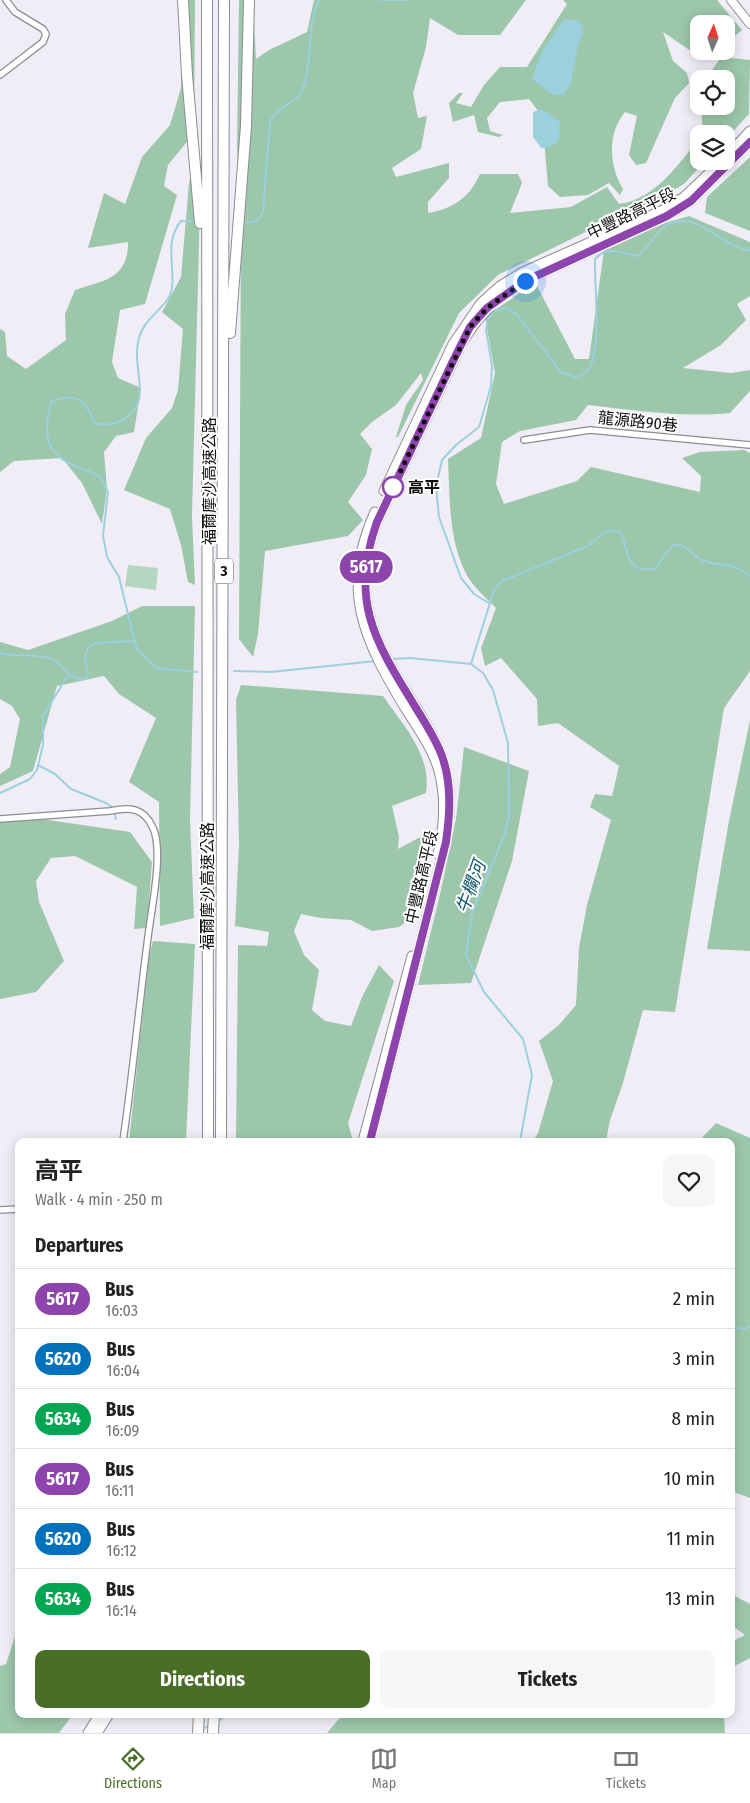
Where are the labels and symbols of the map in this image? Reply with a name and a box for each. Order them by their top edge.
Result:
north arrow [690,15,735,60]
street label: 中豐路高平段 [584,184,679,243]
your location [513,269,538,294]
street label: 龍源路90巷 [597,408,679,435]
street label: 福爾摩沙高速公路 [200,417,219,545]
marker: 高平 [382,476,404,498]
place label: 高平 [408,478,440,497]
line badge: 5617 [331,551,401,583]
road number: 3 [215,558,233,584]
street label: 福爾摩沙高速公路 [198,822,217,950]
street label: 中豐路高平段 [401,828,442,926]
water label: 牛欄河 [451,855,492,916]

